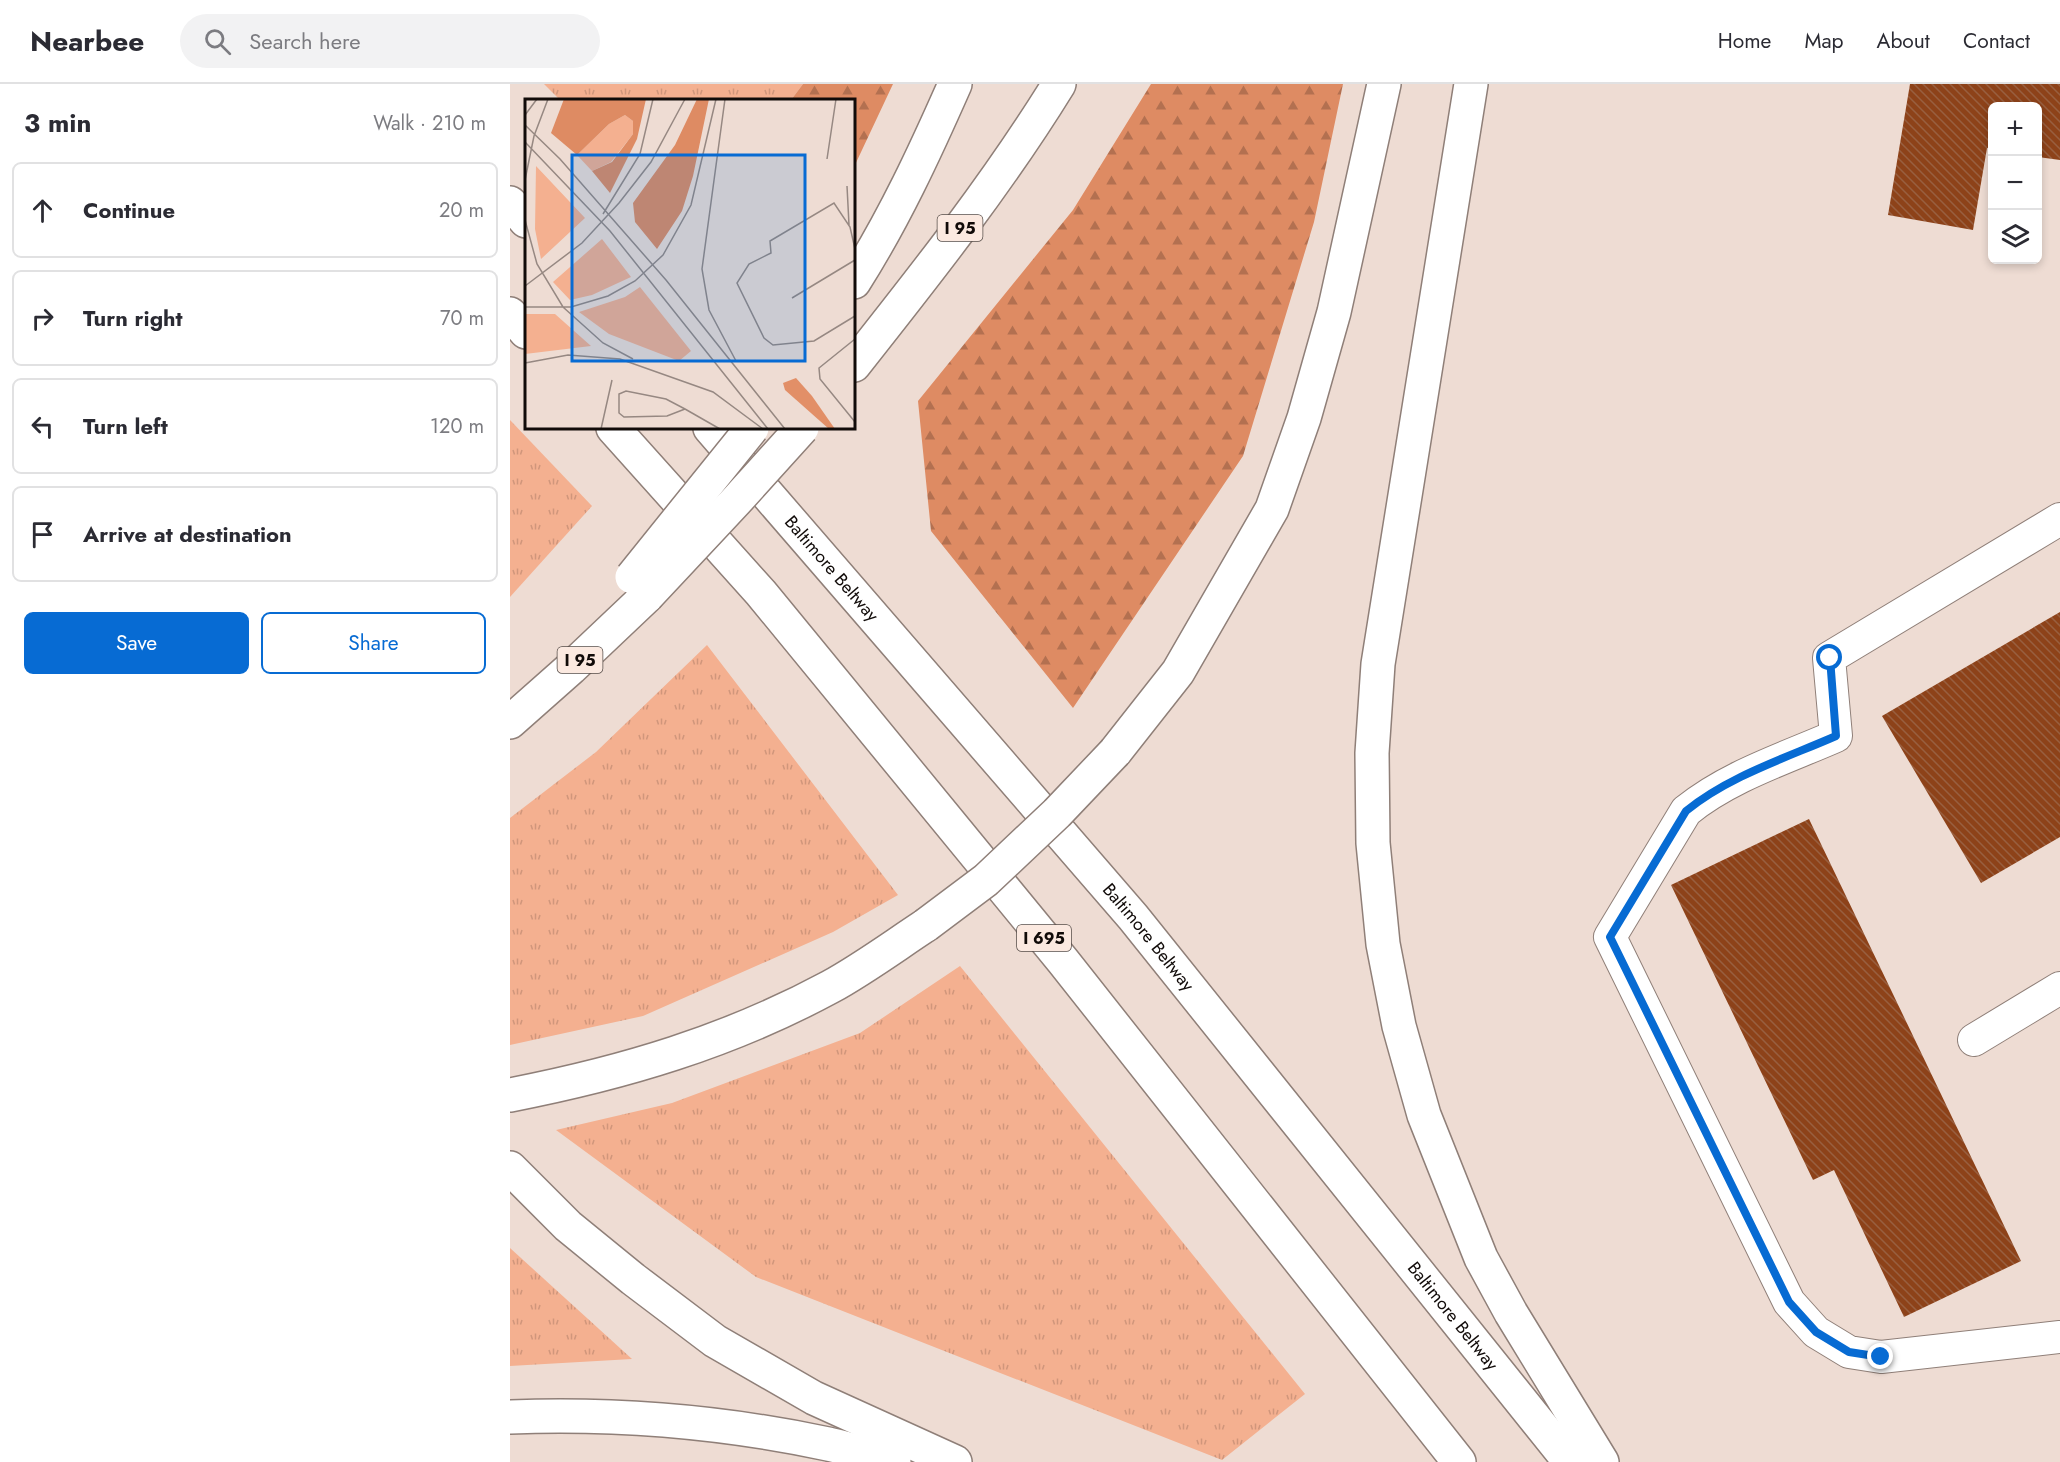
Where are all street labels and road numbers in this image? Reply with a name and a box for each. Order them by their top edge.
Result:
road number: I 95 [938,215,982,241]
street label: Baltimore Beltway [778,510,885,627]
road number: I 95 [558,647,602,673]
street label: Baltimore Beltway [1096,877,1201,997]
road number: I 695 [1017,925,1071,951]
street label: Baltimore Beltway [1401,1256,1505,1376]

